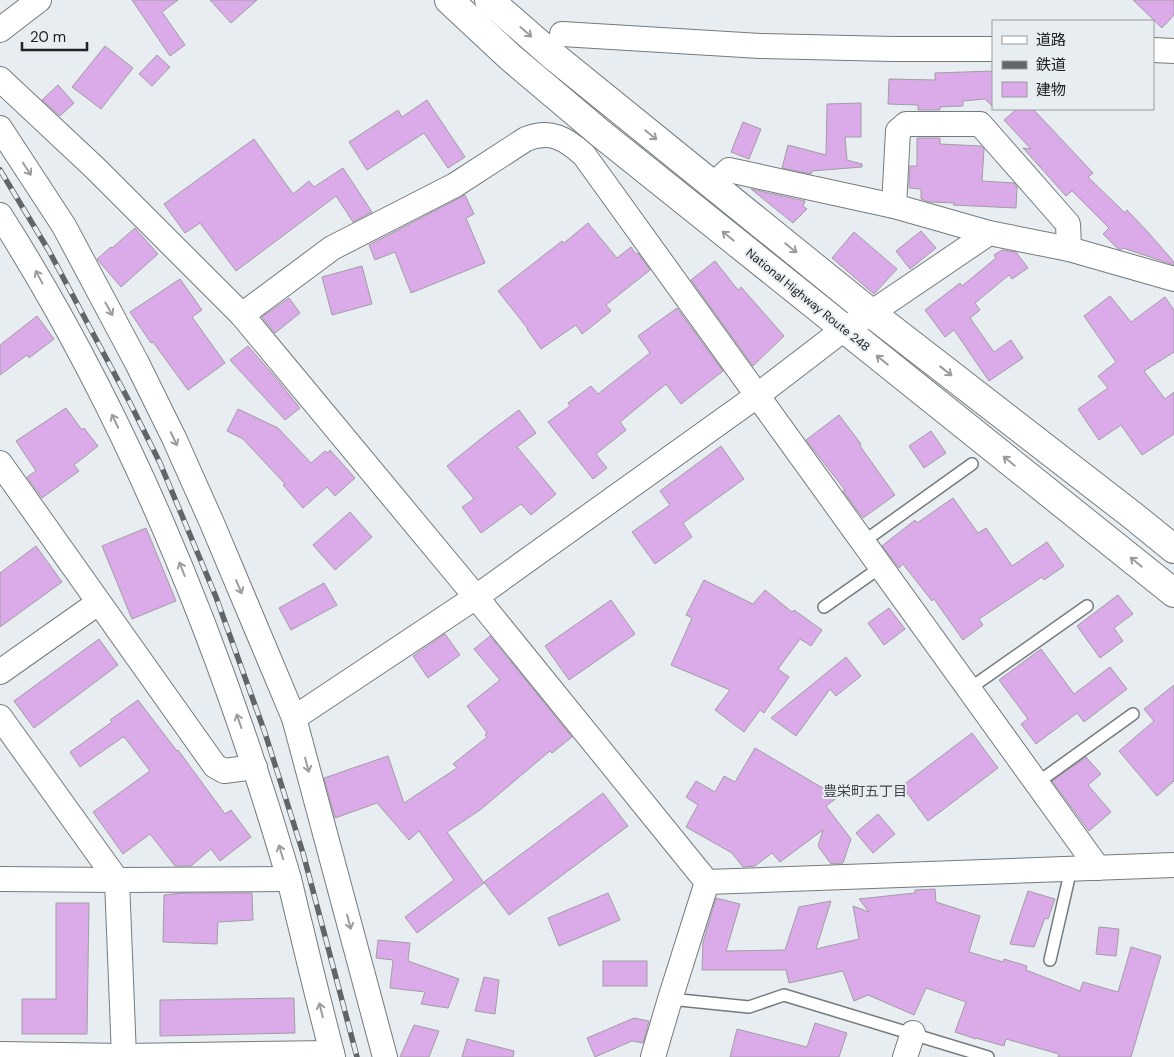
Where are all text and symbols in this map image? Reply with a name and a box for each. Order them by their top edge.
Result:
scale bar [22,20,88,52]
legend [992,20,1154,110]
one-way arrow [519,26,532,38]
text: 20 m [30,27,66,47]
text: 道路 [1036,30,1066,50]
text: 鉄道 [1036,55,1066,75]
text: 建物 [1036,80,1066,100]
one-way arrow [644,130,657,141]
one-way arrow [22,162,32,176]
one-way arrow [722,230,735,241]
one-way arrow [784,243,797,254]
street label: National Highway Route 248 [743,245,873,355]
one-way arrow [34,270,43,285]
one-way arrow [104,302,114,317]
one-way arrow [876,354,889,365]
one-way arrow [939,365,952,376]
one-way arrow [110,414,120,429]
one-way arrow [170,431,180,446]
one-way arrow [1003,455,1016,466]
one-way arrow [1130,557,1143,568]
one-way arrow [177,562,186,577]
one-way arrow [236,580,245,595]
one-way arrow [234,714,243,729]
one-way arrow [302,757,312,773]
district label: 豊栄町五丁目 [823,782,907,800]
one-way arrow [276,844,286,860]
one-way arrow [345,914,354,930]
one-way arrow [316,1002,325,1018]

